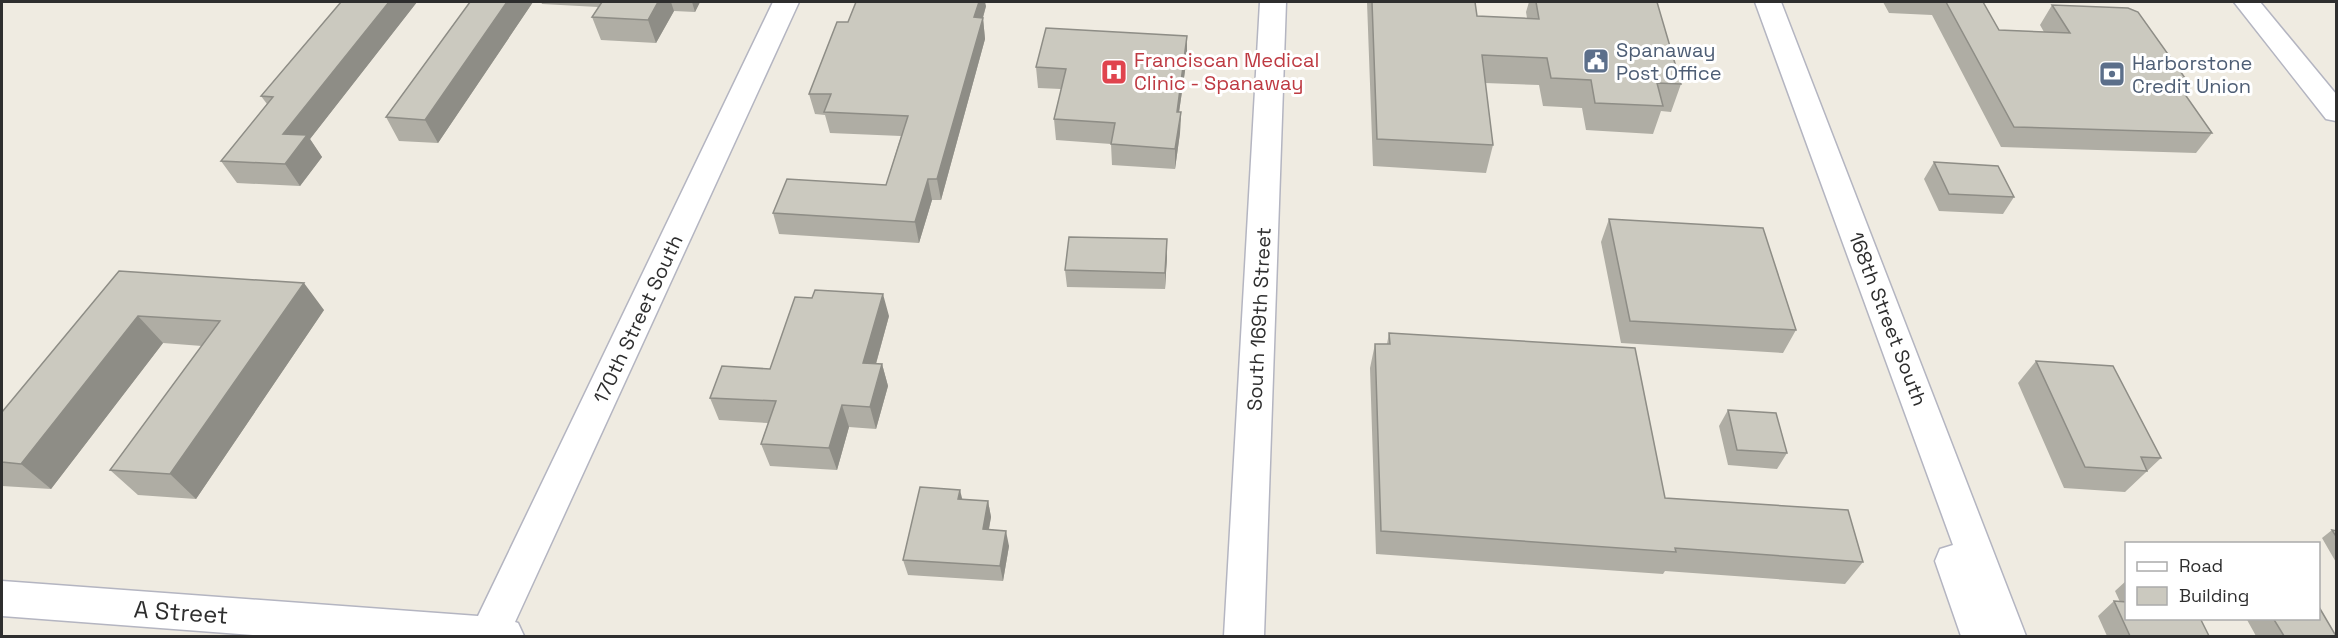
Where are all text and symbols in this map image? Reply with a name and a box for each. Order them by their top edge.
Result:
place label: Spanaway Post Office [1616,37,1722,86]
public building icon: Spanaway Post Office [1581,46,1611,76]
place label: Franciscan Medical Clinic - Spanaway [1134,47,1319,96]
place label: Harborstone Credit Union [2132,50,2252,99]
hospital icon: Franciscan Medical Clinic - Spanaway [1099,57,1129,87]
bank icon: Harborstone Credit Union [2097,59,2127,89]
street label: South 169th Street [1241,226,1277,412]
street label: 168th Street South [1843,228,1933,410]
street label: 170th Street South [587,230,689,408]
legend [2125,542,2320,620]
text: Road [2179,554,2223,577]
text: Building [2179,584,2249,607]
street label: A Street [133,593,229,631]

